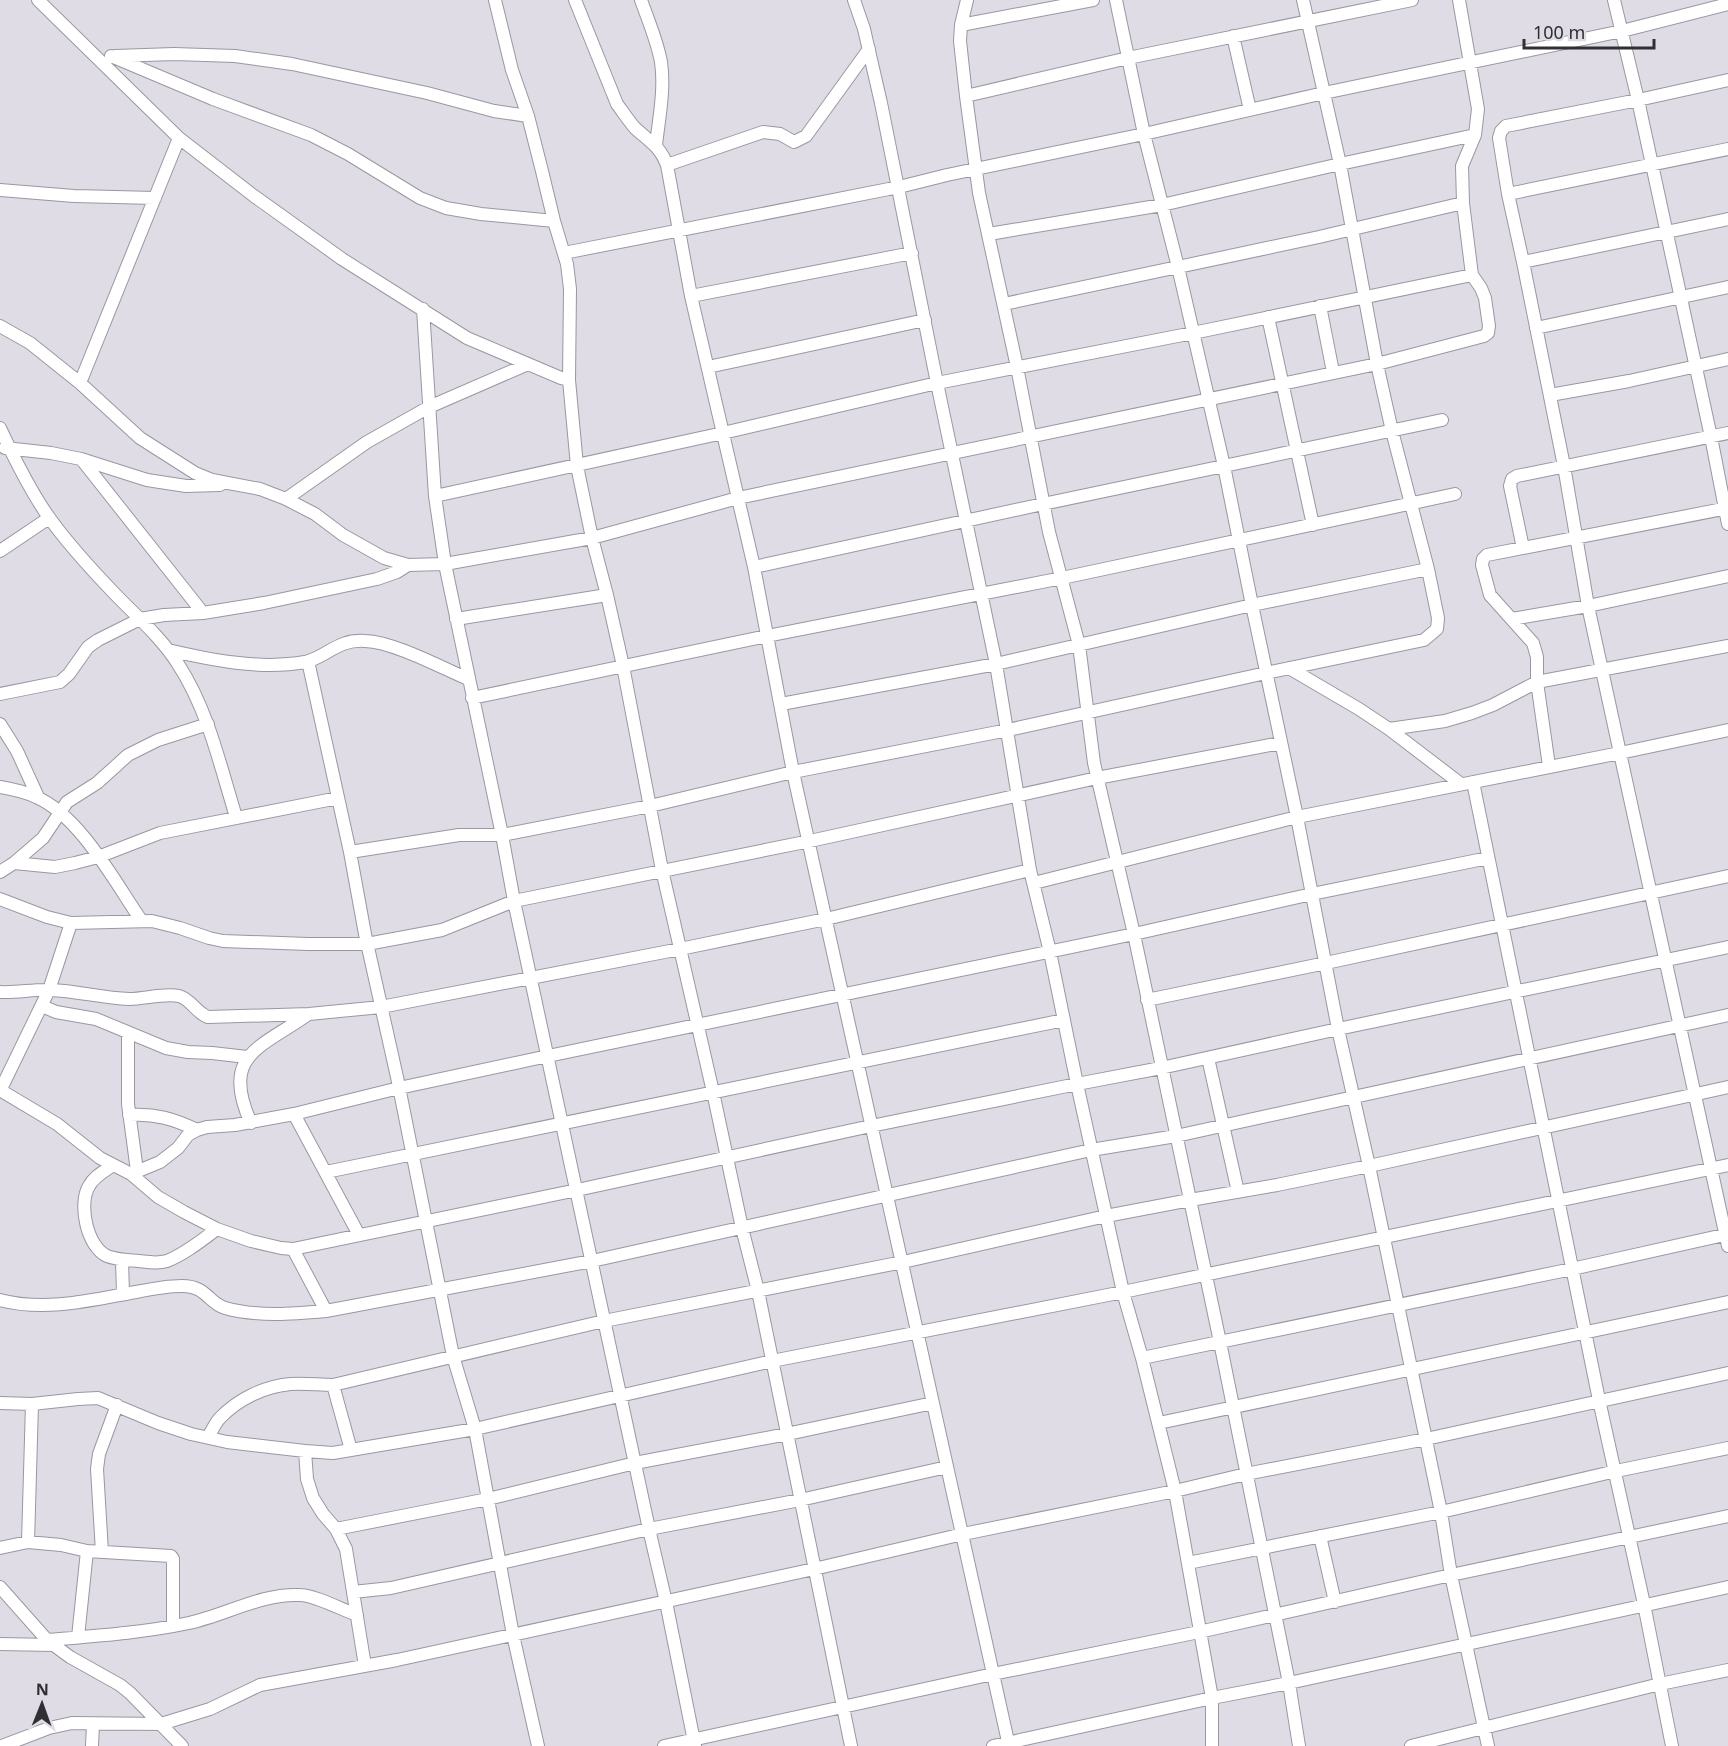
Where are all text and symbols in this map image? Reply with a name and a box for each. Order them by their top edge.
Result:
scale bar [1524,12,1654,50]
text: 100 m [1533,20,1585,44]
north arrow [12,1674,72,1734]
text: N [36,1678,49,1700]

